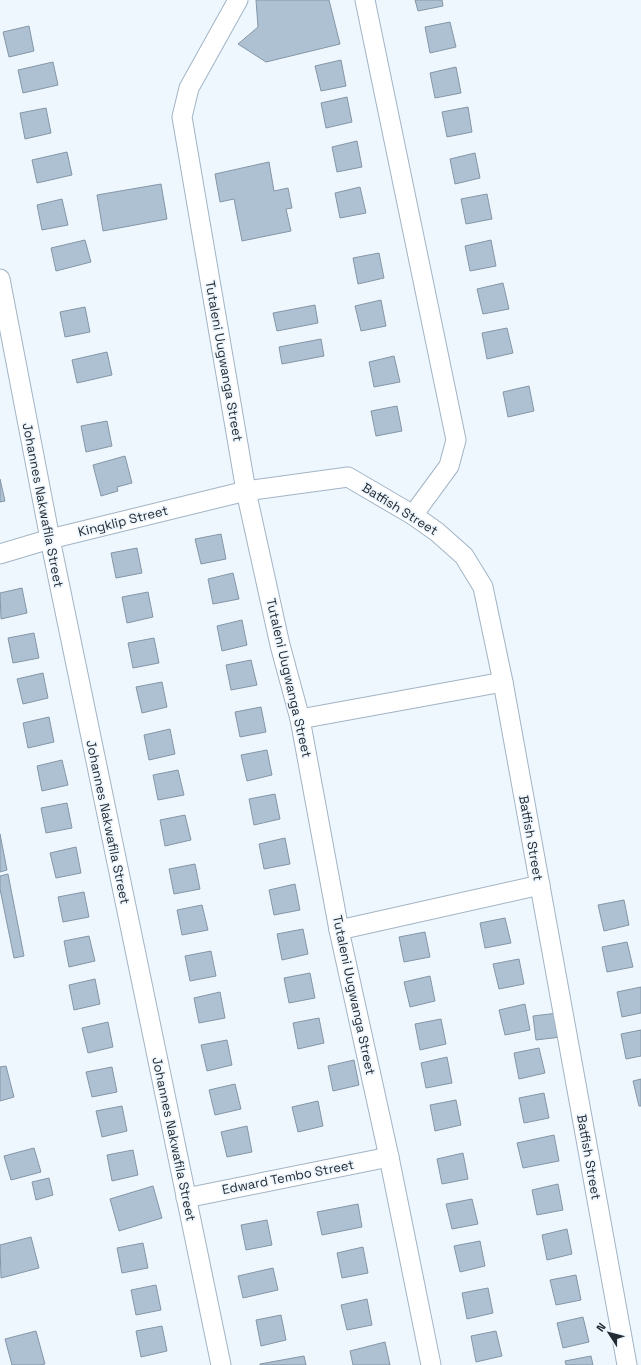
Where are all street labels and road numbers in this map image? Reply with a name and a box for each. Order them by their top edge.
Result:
street label: Tutaleni Uugwanga Street [201,279,247,443]
street label: Johannes Nakwafila Street [19,421,67,589]
street label: Batfish Street [359,479,441,539]
street label: Kingklip Street [76,502,170,540]
street label: Tutaleni Uugwanga Street [262,597,316,759]
street label: Johannes Nakwafila Street [82,738,134,906]
street label: Batfish Street [515,794,547,882]
street label: Tutaleni Uugwanga Street [329,914,379,1076]
street label: Johannes Nakwafila Street [148,1055,200,1223]
street label: Batfish Street [573,1113,605,1201]
street label: Edward Tembo Street [221,1156,356,1198]

